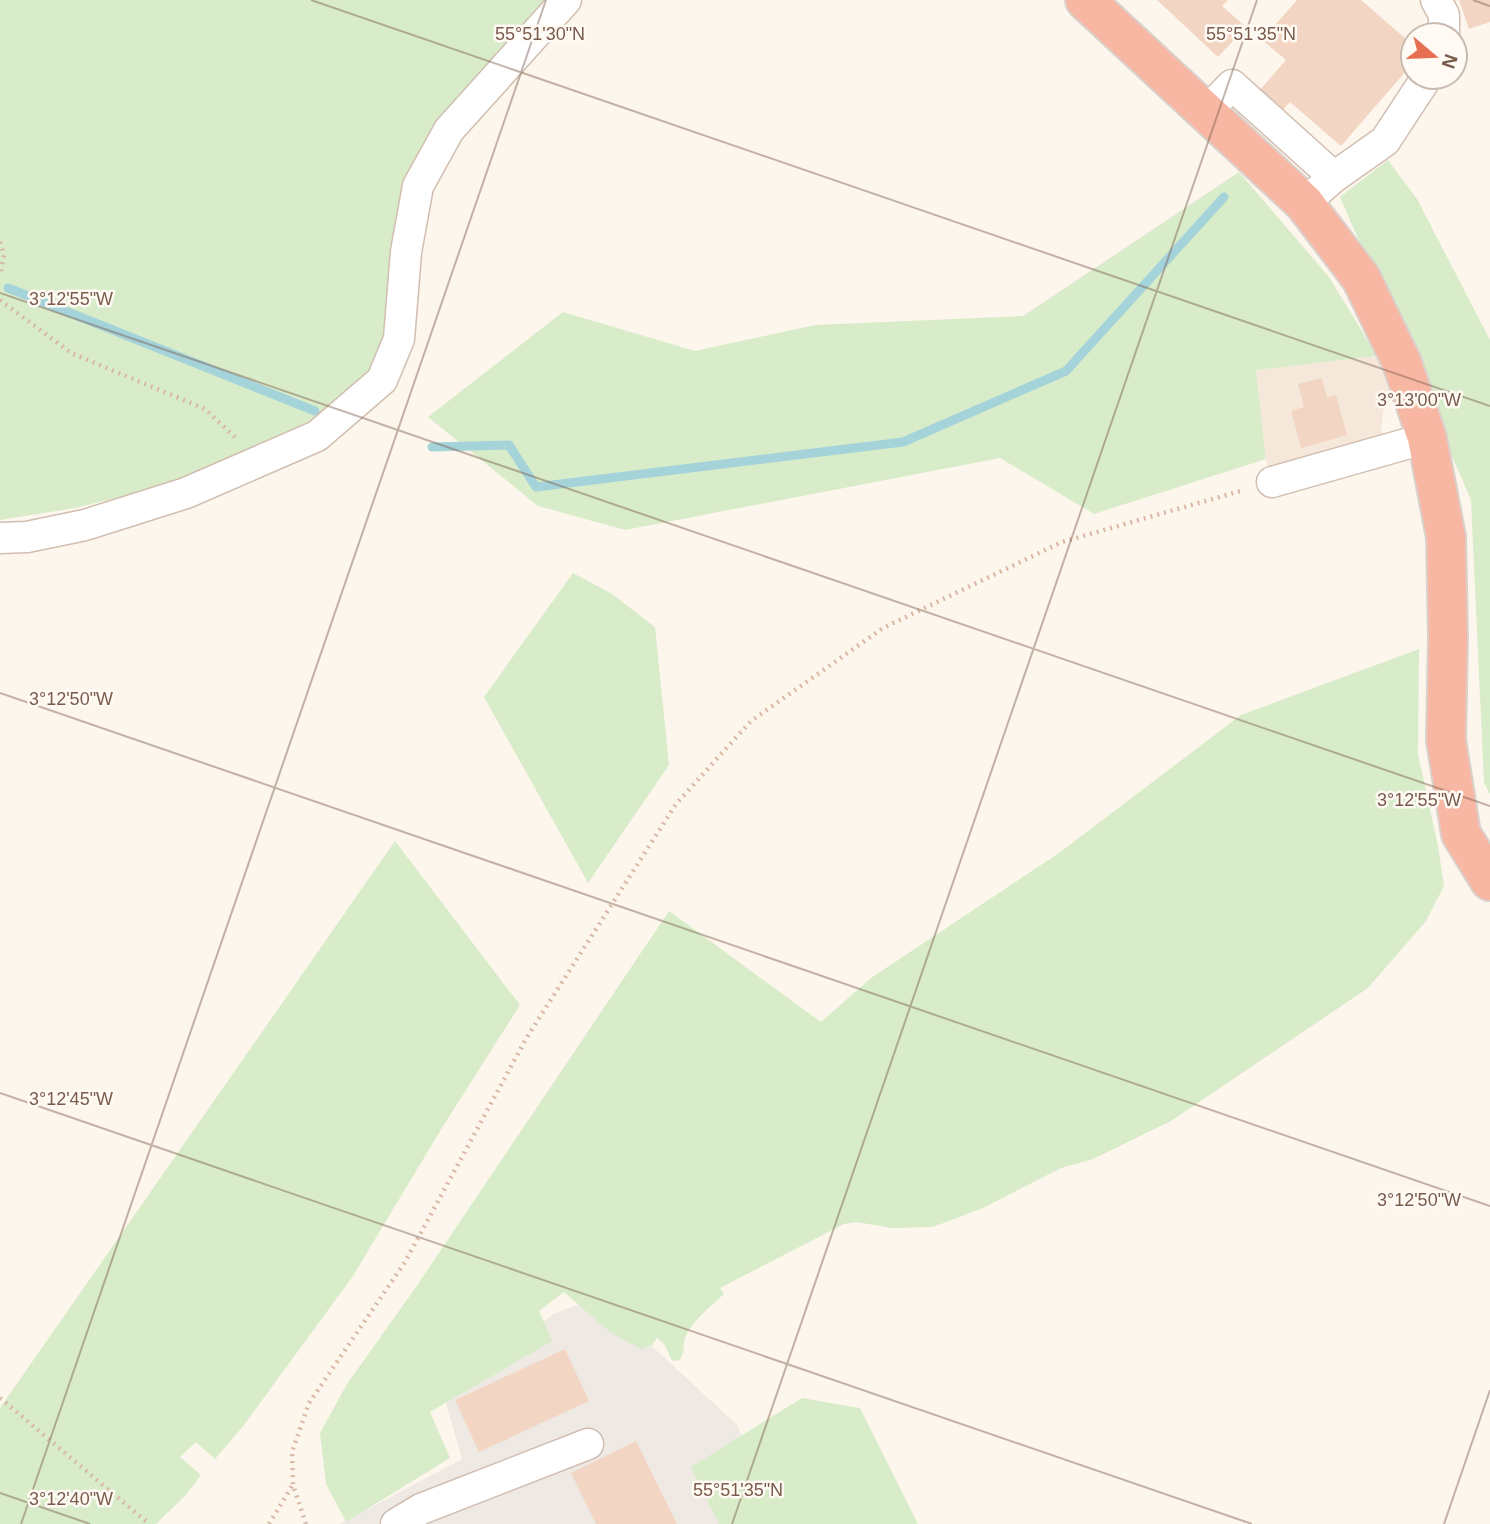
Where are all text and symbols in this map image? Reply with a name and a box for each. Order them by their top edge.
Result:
north arrow [1399,21,1469,91]
text: 55°51'30"N [495,24,585,44]
text: 55°51'35"N [1206,24,1296,44]
text: N [1437,51,1462,71]
text: 3°12'55"W [29,289,113,309]
text: 3°13'00"W [1377,390,1461,410]
text: 3°12'50"W [29,689,113,709]
text: 3°12'55"W [1377,790,1461,810]
text: 3°12'45"W [29,1089,113,1109]
text: 3°12'50"W [1377,1190,1461,1210]
text: 55°51'35"N [693,1480,783,1500]
text: 3°12'40"W [29,1489,113,1509]

